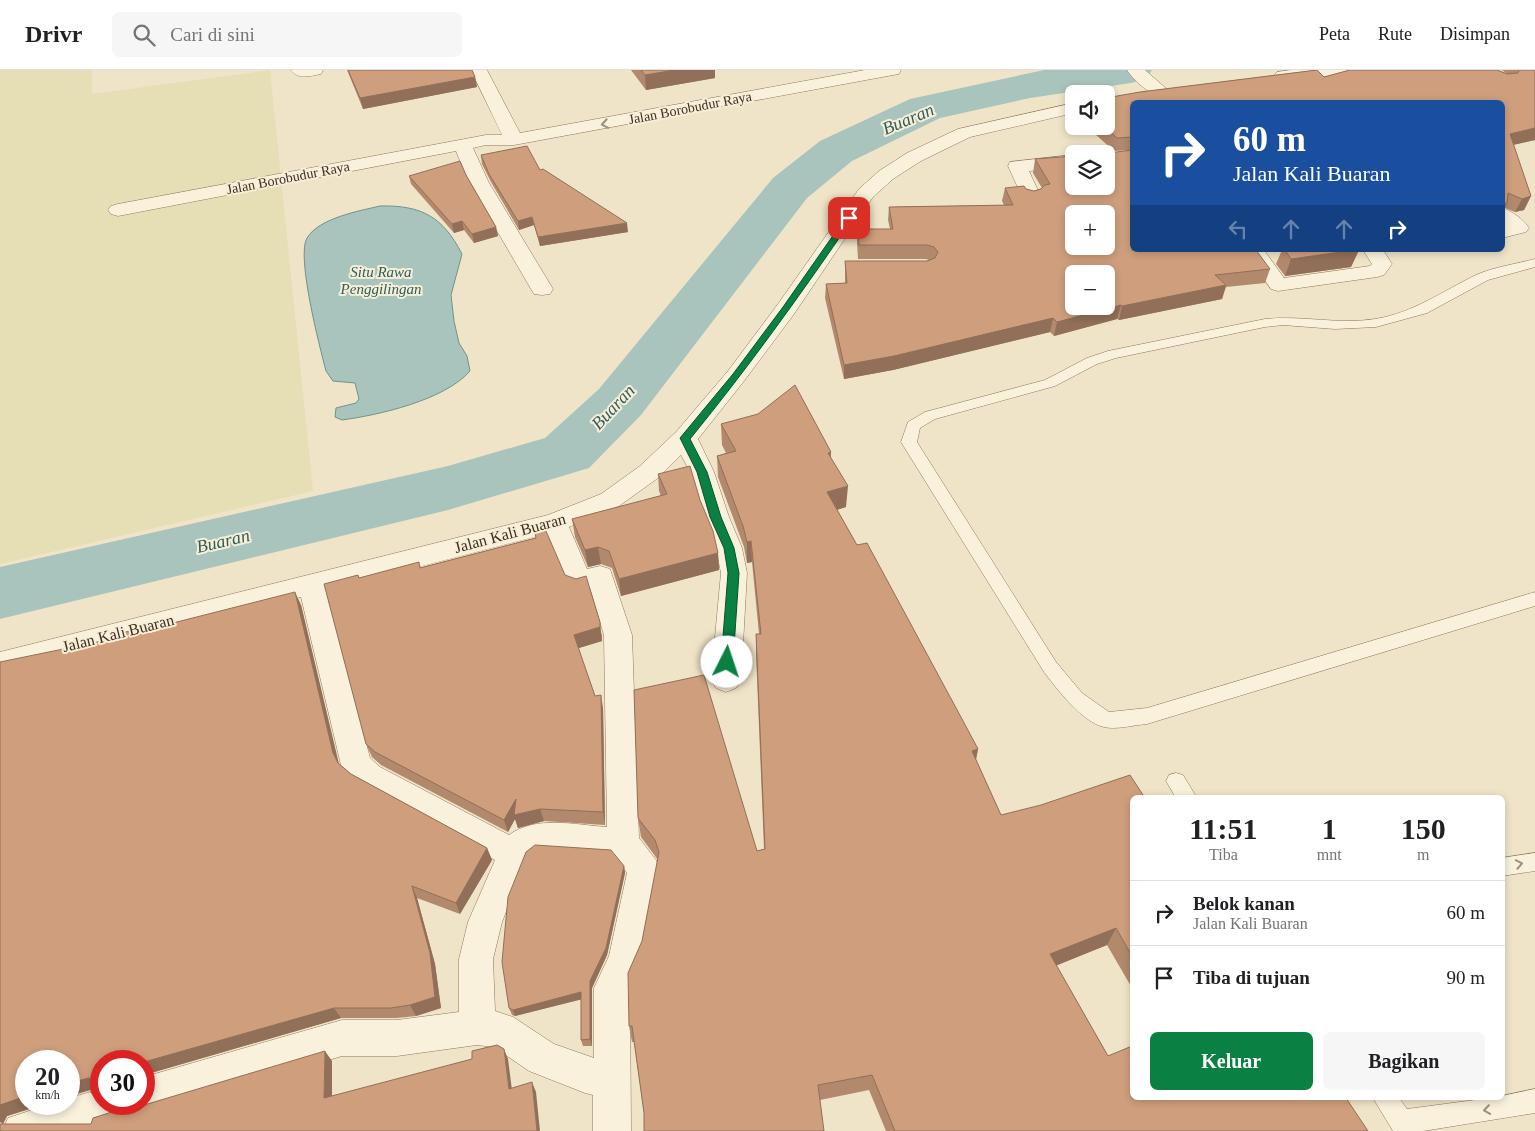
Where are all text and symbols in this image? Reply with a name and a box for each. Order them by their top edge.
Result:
search box [112,12,462,57]
text: Drivr [25,21,82,47]
icon: search [130,21,158,49]
text: Cari di sini [170,24,255,45]
text: Peta [1319,24,1350,44]
text: Rute [1378,24,1412,44]
text: Disimpan [1440,24,1510,44]
map controls [1065,85,1115,315]
button: sound [1065,85,1115,135]
street label: Jalan Borobudur Raya [627,89,754,127]
water label: Buaran [879,99,937,139]
one-way arrow [600,118,609,128]
icon: right [1150,120,1215,185]
text: 60 m [1233,120,1306,159]
button: layers [1065,145,1115,195]
street label: Jalan Borobudur Raya [225,159,352,197]
text: Jalan Kali Buaran [1233,161,1391,186]
pin [828,197,870,239]
icon: arrive [835,204,863,232]
button: + [1065,205,1115,255]
icon: left [1224,215,1252,243]
icon: ahead [1277,215,1305,243]
icon: ahead [1330,215,1358,243]
icon: right [1383,215,1411,243]
water label: Situ Rawa Penggilingan [340,264,421,297]
button: − [1065,265,1115,315]
water label: Buaran [587,380,639,434]
street label: Jalan Kali Buaran [452,510,568,556]
water label: Buaran [194,525,252,557]
street label: Jalan Kali Buaran [60,611,176,655]
position arrow [700,635,752,687]
text: 11:51 [1189,812,1258,845]
text: 1 [1322,812,1337,845]
text: 150 [1401,812,1446,845]
text: Tiba [1209,846,1238,863]
text: mnt [1317,846,1342,863]
text: m [1417,846,1430,863]
one-way arrow [1514,859,1523,869]
text: Belok kanan [1193,893,1295,914]
icon: right [1150,899,1178,927]
text: 60 m [1446,902,1485,923]
text: Jalan Kali Buaran [1193,915,1308,932]
icon: arrive [1150,964,1178,992]
text: Tiba di tujuan [1193,967,1310,988]
text: 90 m [1446,967,1485,988]
button: Keluar [1150,1032,1313,1090]
button: Bagikan [1323,1032,1485,1090]
speed limit sign: 30 [90,1050,155,1115]
text: 20 [35,1063,60,1090]
text: km/h [35,1088,60,1102]
one-way arrow [1483,1104,1491,1115]

